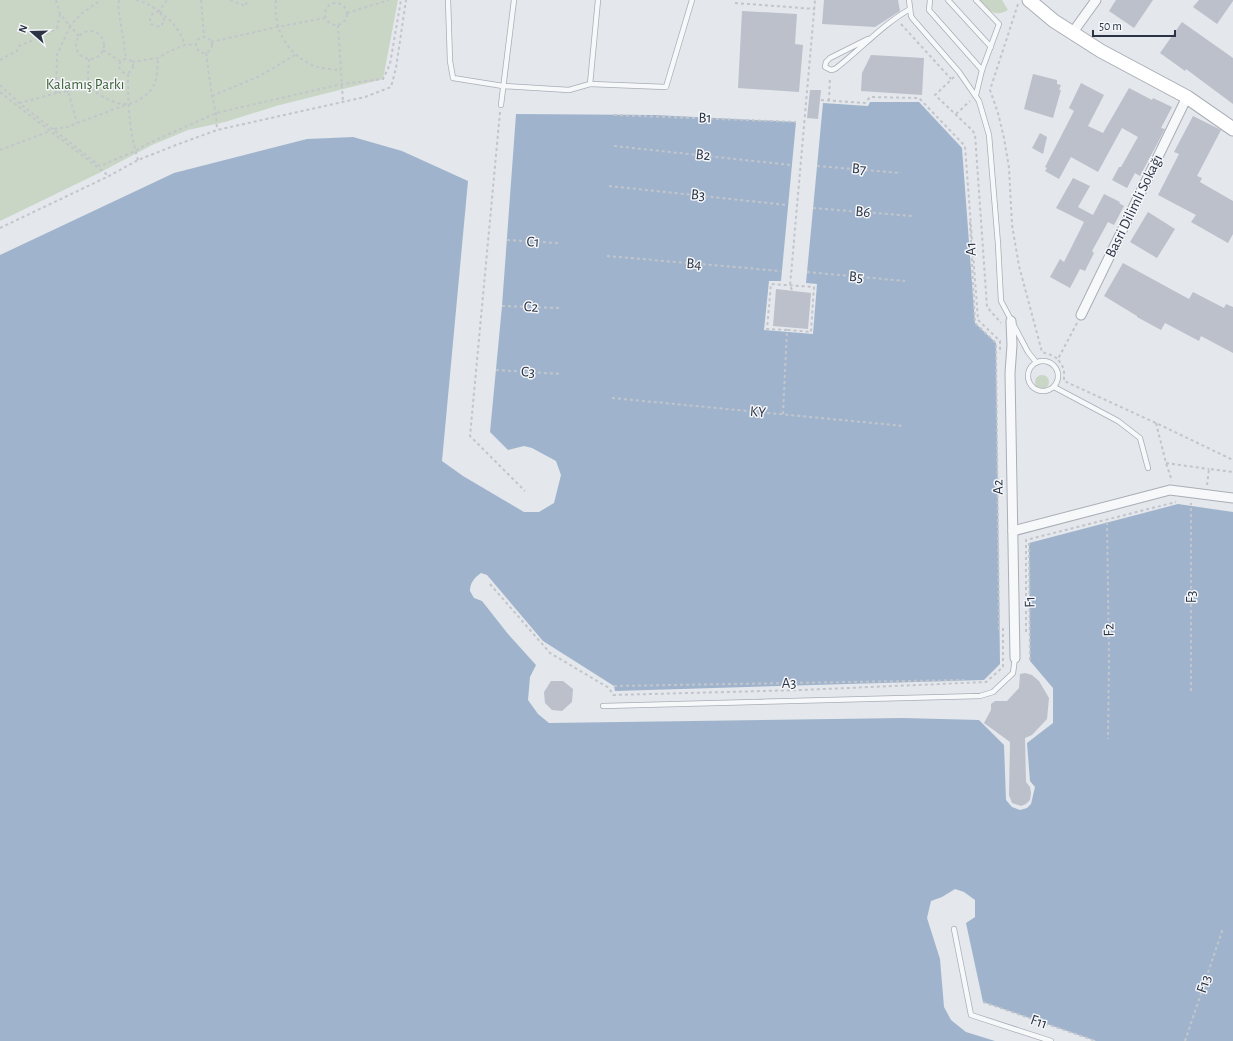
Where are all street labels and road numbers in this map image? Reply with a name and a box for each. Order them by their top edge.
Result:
street label: B1 [698,110,712,126]
street label: B2 [695,147,711,163]
street label: Basri Dilimli Sokağı [1103,152,1165,260]
street label: B7 [851,161,867,177]
street label: B3 [690,187,706,203]
street label: B6 [855,204,871,220]
street label: C1 [526,234,540,250]
street label: A1 [963,242,979,256]
street label: B4 [686,256,702,272]
street label: B5 [848,269,864,285]
street label: C2 [523,299,539,315]
street label: C3 [521,364,535,380]
street label: KY [749,404,767,420]
street label: A2 [990,479,1006,495]
street label: F3 [1184,591,1199,603]
street label: F1 [1022,596,1038,608]
street label: F2 [1101,623,1117,637]
street label: A3 [781,675,797,691]
street label: F13 [1194,973,1214,995]
street label: F11 [1029,1012,1049,1032]

